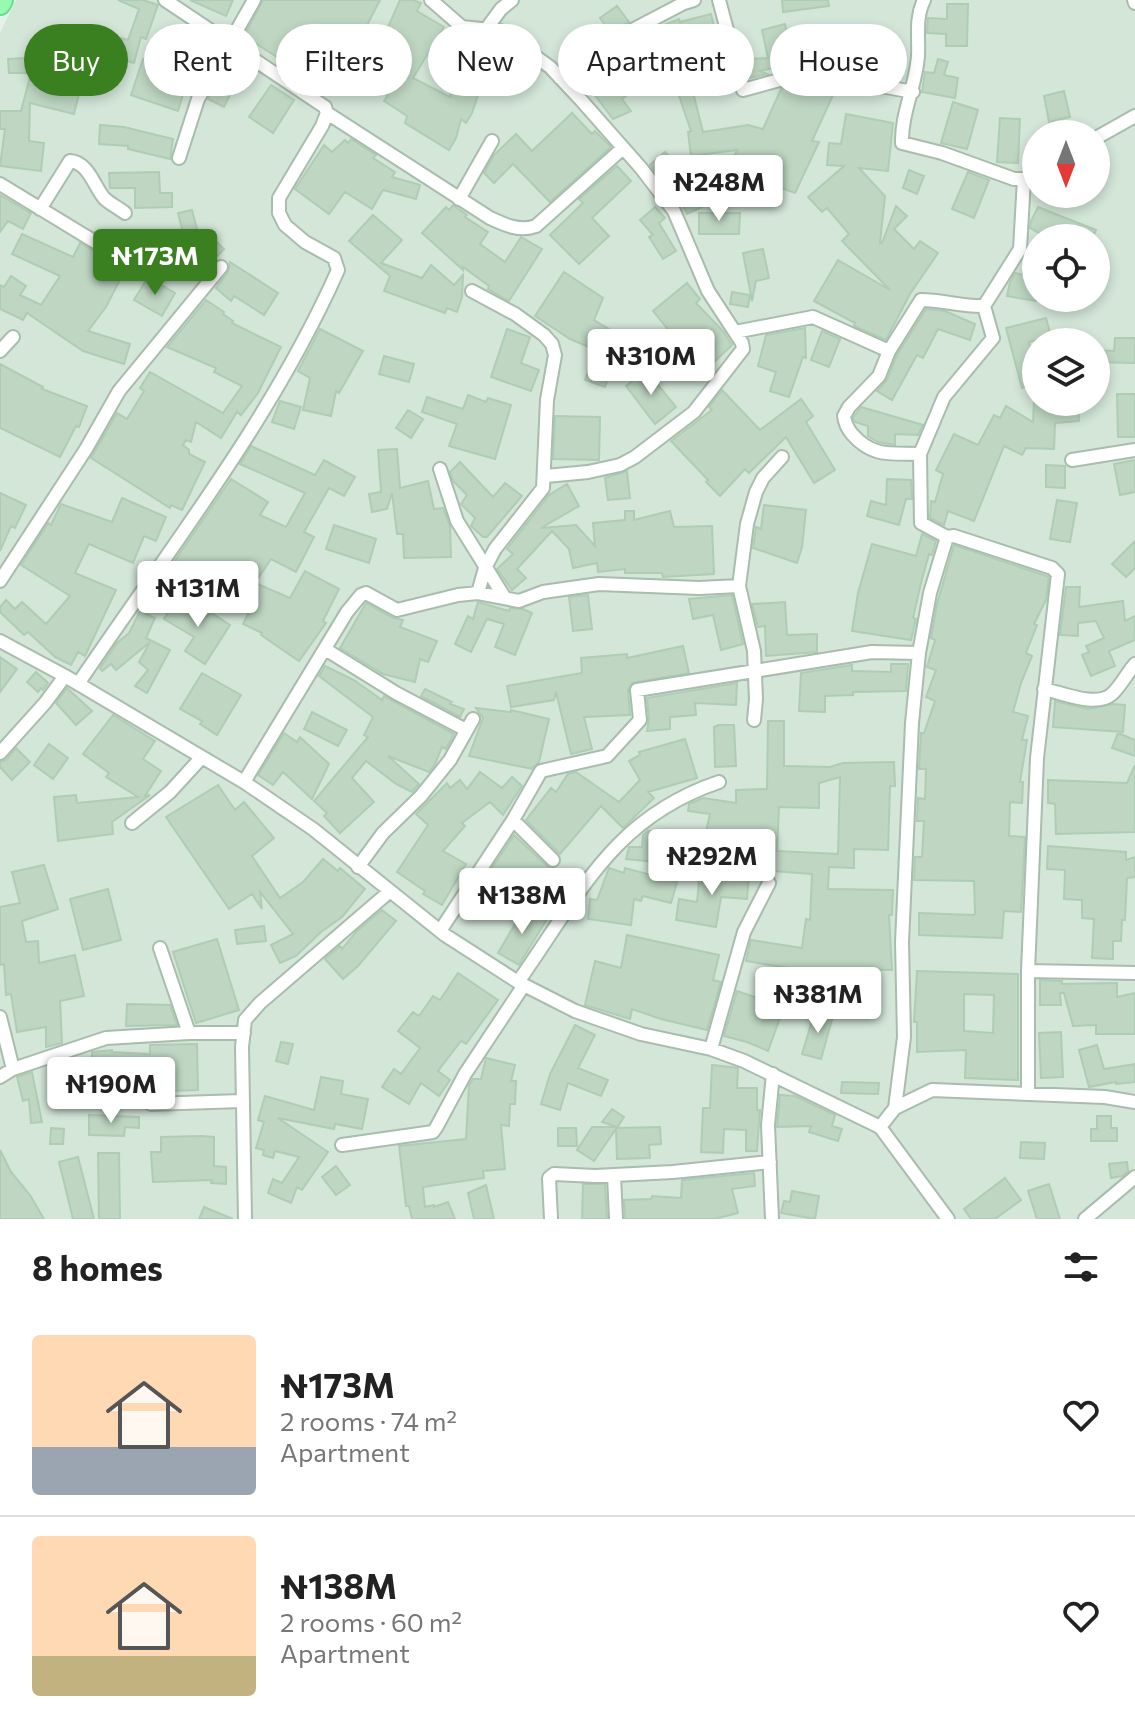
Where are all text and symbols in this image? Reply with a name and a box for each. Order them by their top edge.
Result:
chip: Buy [24,24,128,96]
chip: Rent [144,24,260,96]
chip: Filters [276,24,412,96]
chip: New [428,24,542,96]
chip: Apartment [558,24,754,96]
chip: House [770,24,907,96]
north arrow [1022,120,1110,208]
map controls [1022,120,1110,416]
pin: ₦248M [663,155,775,223]
text: ₦248M [673,165,765,196]
button: locate [1022,224,1110,312]
pin: ₦173M [99,229,211,297]
text: ₦173M [111,239,199,270]
button: layers [1022,328,1110,416]
pin: ₦310M [595,329,707,397]
text: ₦310M [606,339,696,370]
pin: ₦131M [142,561,254,629]
text: ₦131M [155,571,241,602]
pin: ₦292M [656,829,768,897]
text: ₦292M [666,839,758,870]
pin: ₦138M [466,868,578,936]
text: ₦138M [477,878,567,909]
pin: ₦381M [762,967,874,1035]
text: ₦381M [773,977,863,1008]
pin: ₦190M [55,1057,167,1125]
text: ₦190M [65,1067,157,1098]
icon: filters [1059,1245,1103,1289]
text: 8 homes [32,1246,163,1288]
text: ₦173M [280,1363,395,1405]
icon: home [96,1367,192,1463]
icon: heart [1059,1393,1103,1437]
text: 2 rooms · 74 m² [280,1405,457,1436]
text: Apartment [280,1436,410,1467]
text: ₦138M [280,1564,397,1606]
icon: home [96,1568,192,1664]
icon: heart [1059,1594,1103,1638]
text: 2 rooms · 60 m² [280,1606,462,1637]
text: Apartment [280,1637,410,1668]

